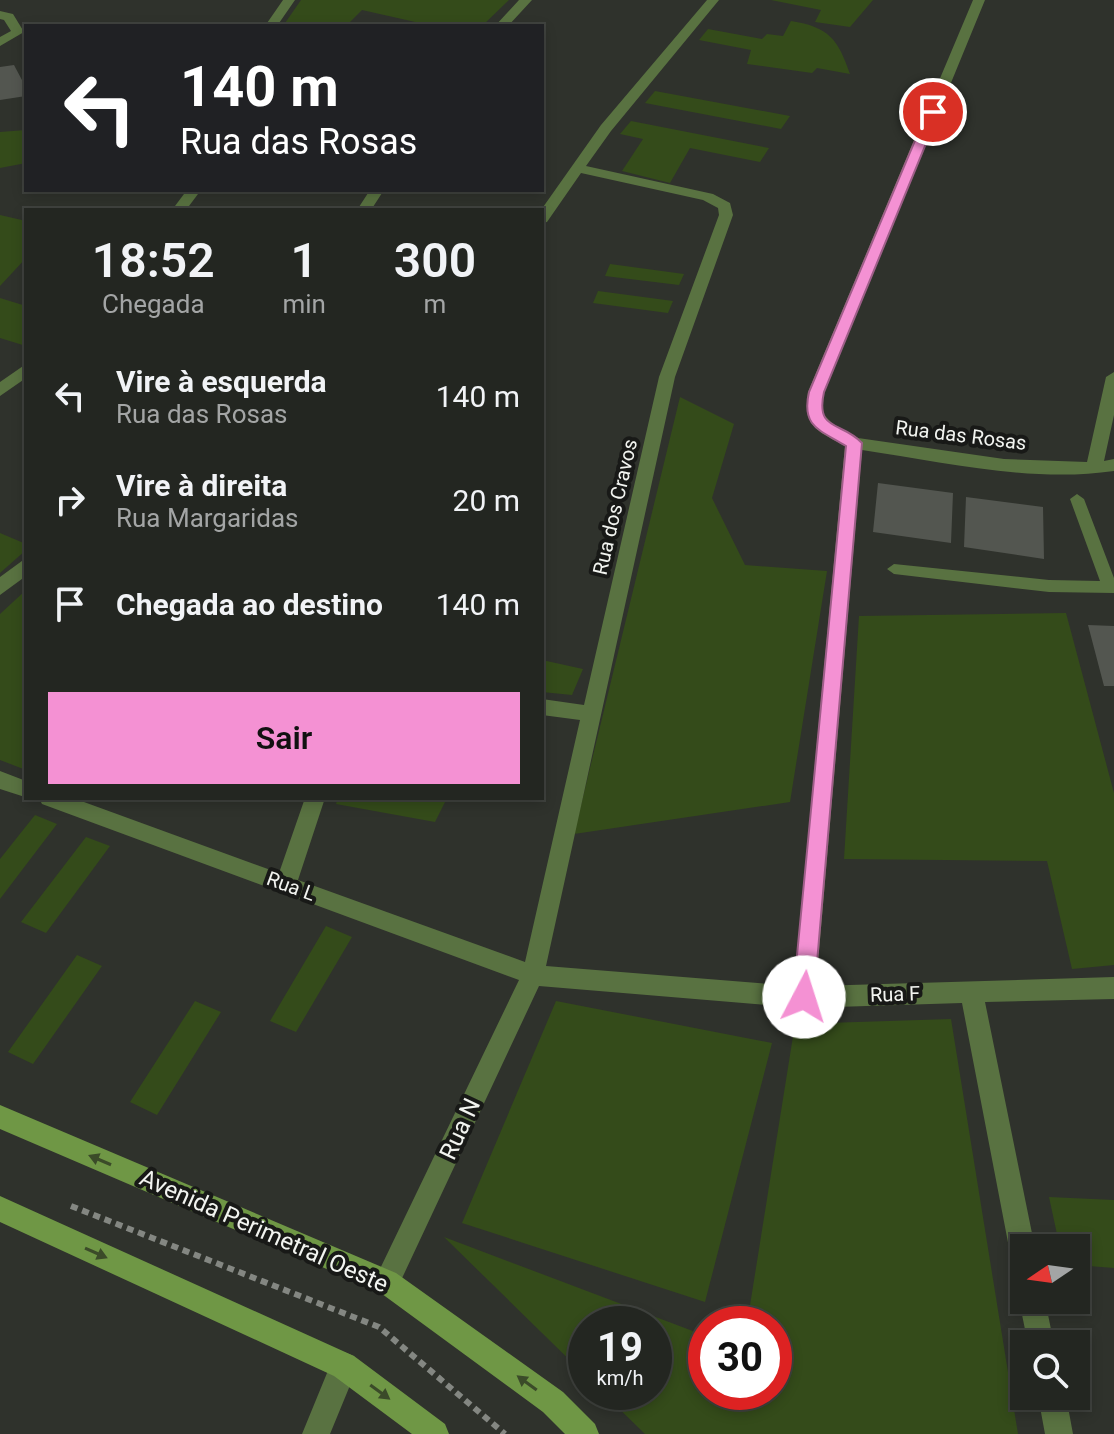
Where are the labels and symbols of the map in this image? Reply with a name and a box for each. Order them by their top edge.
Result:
pin [899,78,967,146]
street label: Rua das Rosas [894,415,1028,455]
street label: Rua dos Cravos [588,437,642,577]
street label: Rua L [263,866,319,906]
position arrow [762,955,846,1039]
street label: Rua F [869,981,921,1007]
street label: Rua N [434,1094,486,1164]
one-way arrow [88,1153,112,1166]
street label: Avenida Perimetral Oeste [135,1164,393,1298]
north arrow [1010,1234,1090,1314]
one-way arrow [85,1247,108,1260]
speed limit sign: 30 [688,1306,792,1410]
one-way arrow [516,1375,537,1391]
one-way arrow [369,1384,390,1399]

